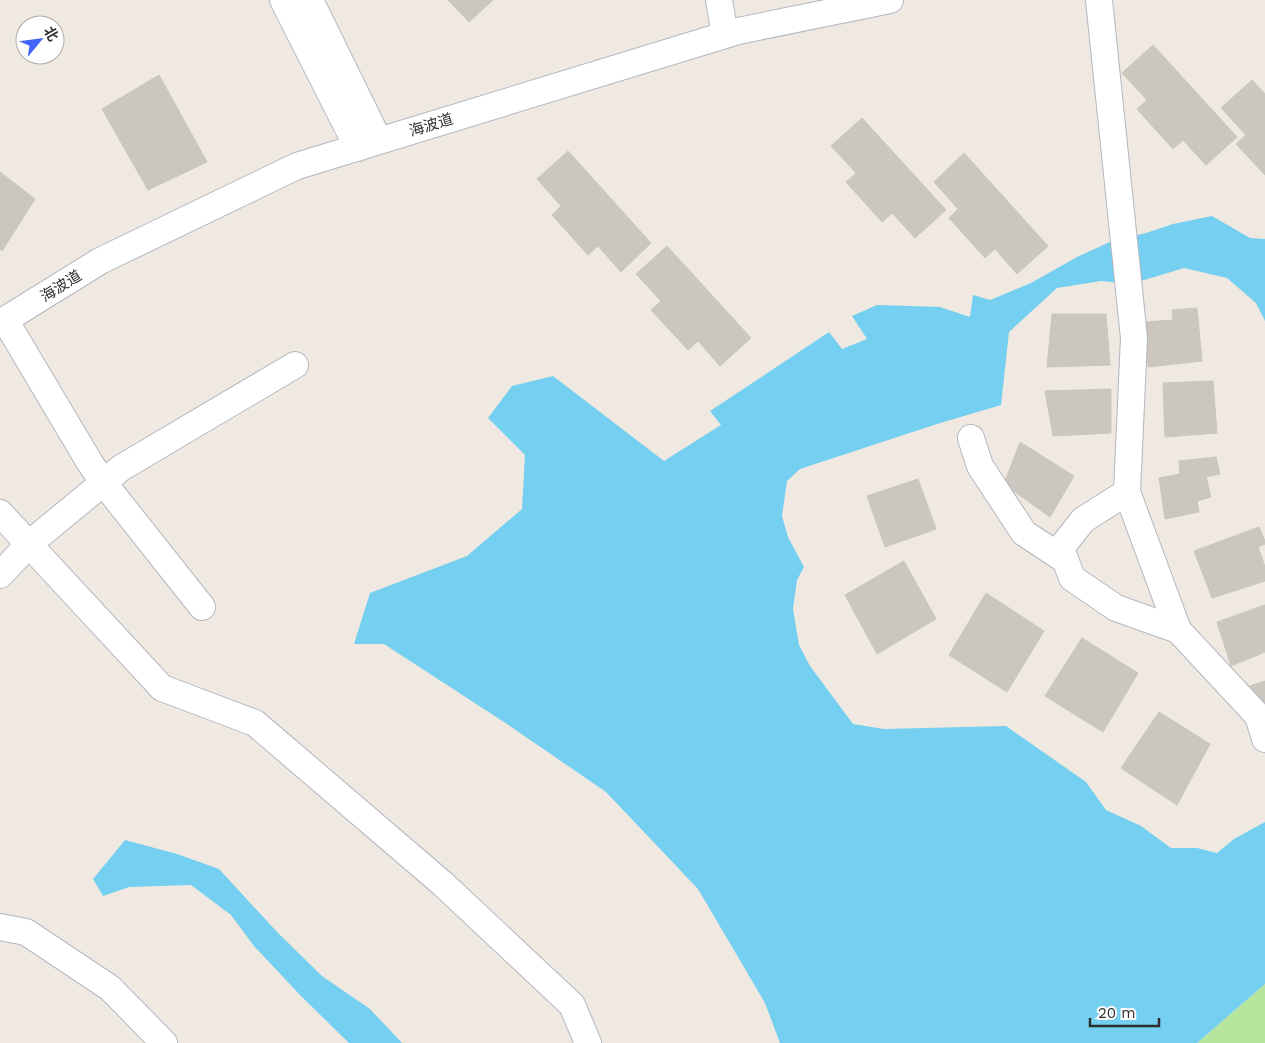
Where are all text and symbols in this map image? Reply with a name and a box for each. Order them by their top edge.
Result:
north arrow [15,15,65,65]
text: 北 [41,24,62,44]
street label: 海波道 [407,110,455,140]
street label: 海波道 [37,266,85,306]
scale bar [1090,996,1159,1028]
text: 20 m [1098,1004,1136,1022]

